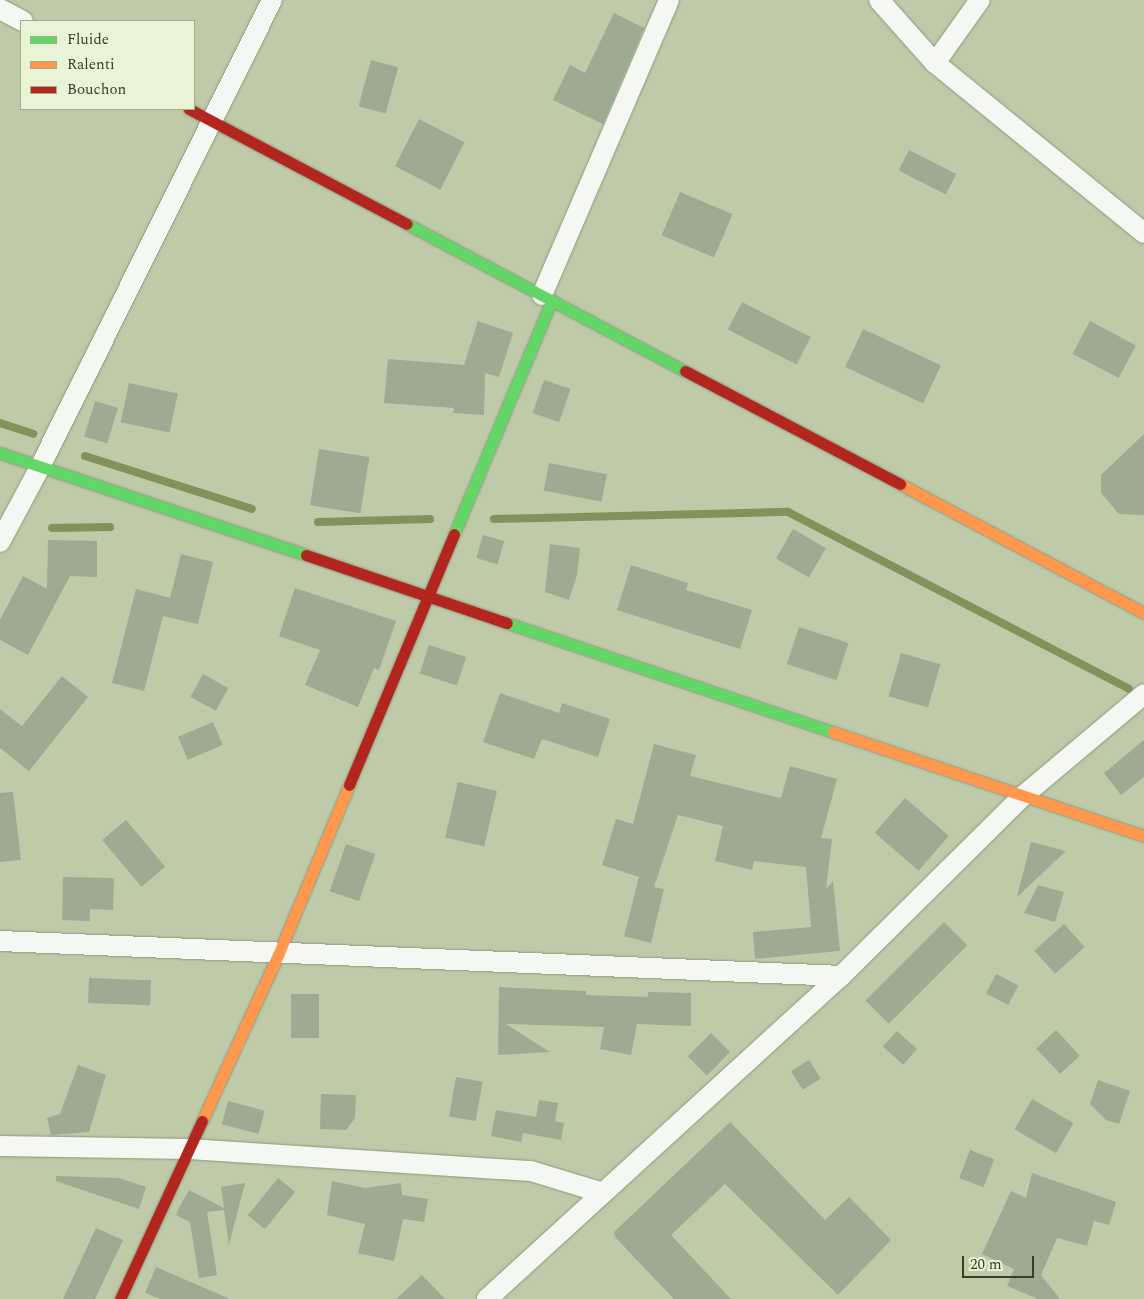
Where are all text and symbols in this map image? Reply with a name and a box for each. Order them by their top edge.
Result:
legend [20,20,195,110]
text: Fluide [67,28,109,51]
text: Ralenti [67,53,115,76]
text: Bouchon [67,78,126,101]
scale bar [964,1246,1036,1278]
text: 20 m [970,1253,1002,1276]

